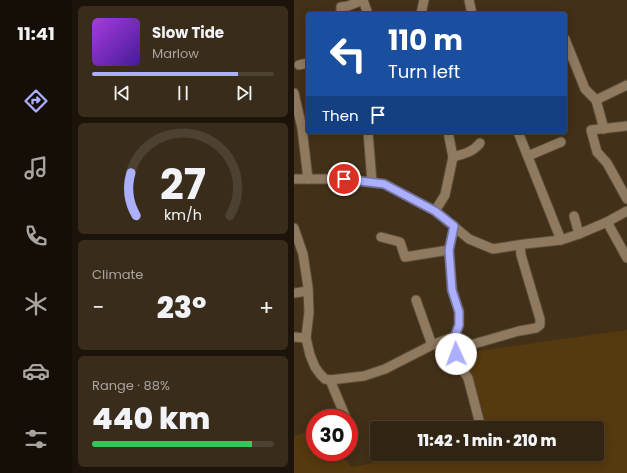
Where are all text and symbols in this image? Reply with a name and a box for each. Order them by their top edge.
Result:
text: 11:41 [17,21,55,46]
text: 110 m [388,21,463,60]
text: Slow Tide [152,22,224,43]
icon: left [322,28,374,80]
text: Marlow [152,44,199,63]
text: Turn left [388,59,460,84]
icon: previous [111,82,133,104]
icon: pause [172,82,194,104]
icon: next [233,82,255,104]
icon: directions [22,87,50,115]
icon: arrive [367,104,389,126]
text: Then [322,105,359,126]
icon: music [22,154,50,182]
text: 27 [160,155,206,214]
pin [327,162,361,196]
icon: arrive [333,168,355,190]
text: km/h [164,205,202,225]
icon: phone [22,222,50,250]
text: Climate [92,265,143,284]
text: 23° [157,286,206,329]
icon: climate [22,290,50,318]
text: − [92,292,104,323]
text: + [259,292,274,323]
position arrow [435,333,477,375]
icon: car [22,357,50,385]
text: Range · 88% [92,376,170,395]
text: 440 km [92,397,210,440]
speed limit sign: 30 [306,409,358,461]
icon: filters [22,425,50,453]
text: 11:42 · 1 min · 210 m [418,430,556,451]

